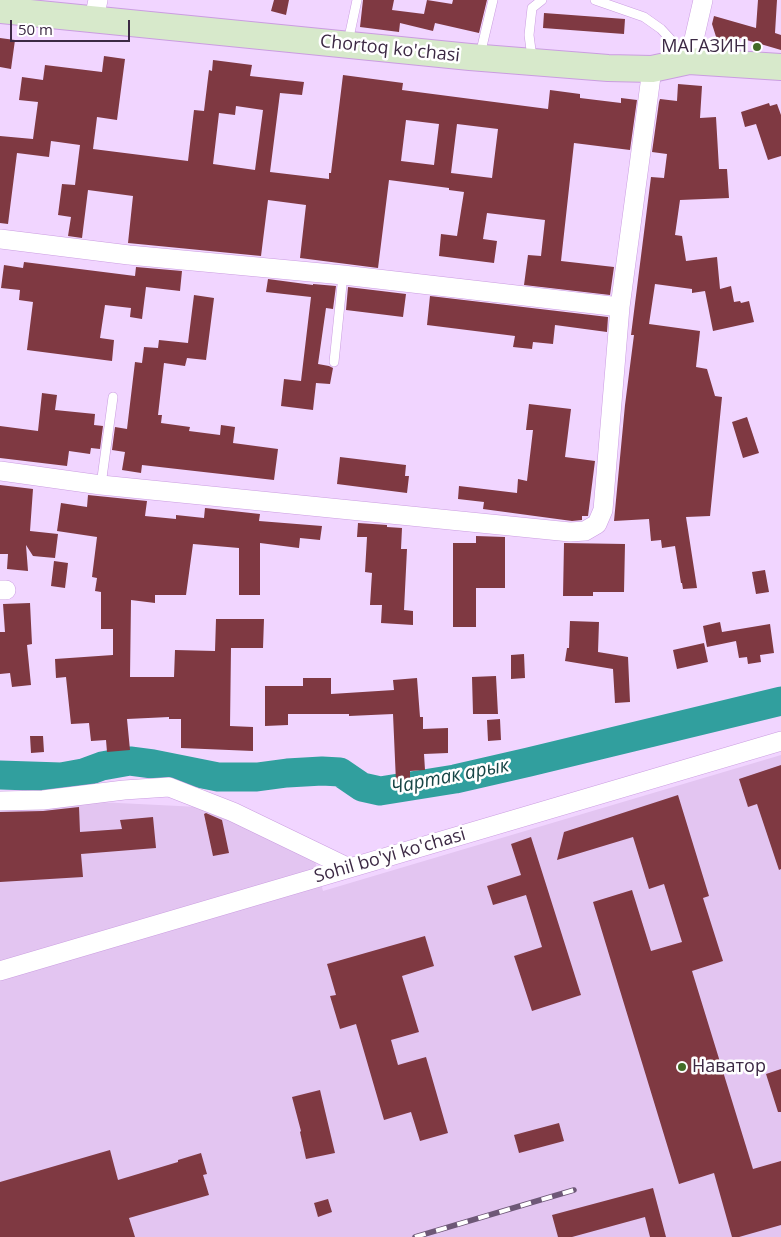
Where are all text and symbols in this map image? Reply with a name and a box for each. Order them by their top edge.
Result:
scale bar [12,10,132,42]
text: 50 m [18,19,53,39]
street label: Chortoq ko'chasi [319,31,461,67]
place label: МАГАЗИН [661,36,747,58]
marker: МАГАЗИН [751,41,763,53]
water label: Чартак арык [389,754,511,800]
street label: Sohil bo'yi ko'chasi [312,824,468,888]
place label: Наватор [692,1056,766,1078]
marker: Наватор [676,1061,688,1073]

